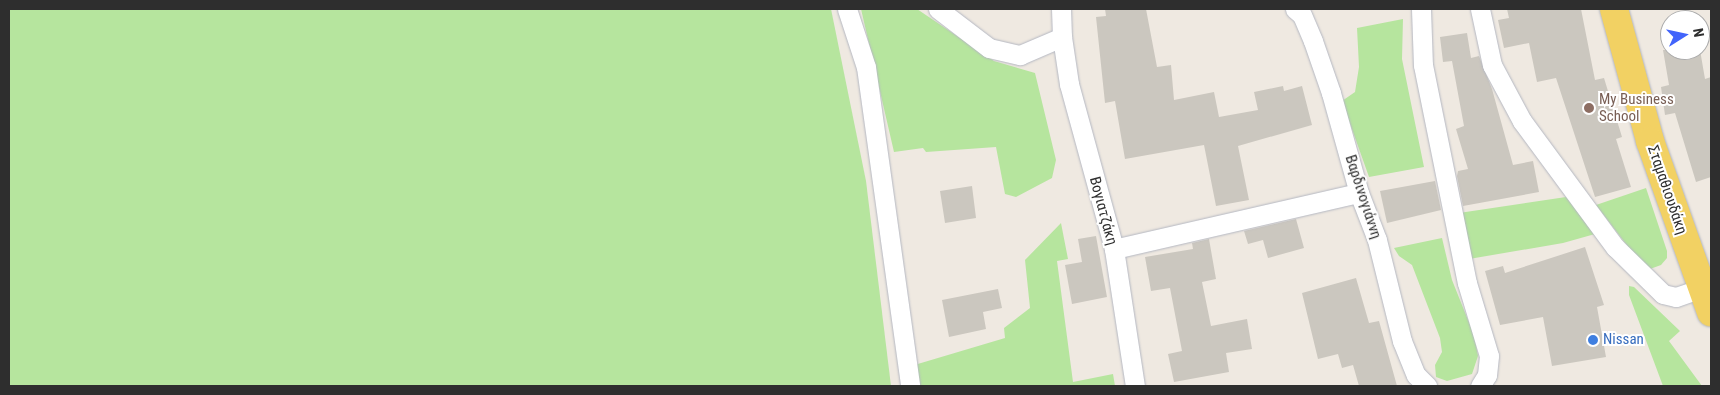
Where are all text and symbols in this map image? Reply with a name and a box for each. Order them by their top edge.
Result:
north arrow [1660,10,1710,60]
text: N [1690,27,1707,38]
place label: My Business School [1599,90,1674,125]
marker: My Business School [1583,102,1595,114]
street label: Σταμαθιουδάκη [1643,143,1691,237]
street label: Βαρδινογιάννη [1341,153,1385,241]
street label: Βογιατζάκη [1085,175,1121,247]
place label: Nissan [1603,331,1644,349]
marker: Nissan [1587,334,1599,346]

